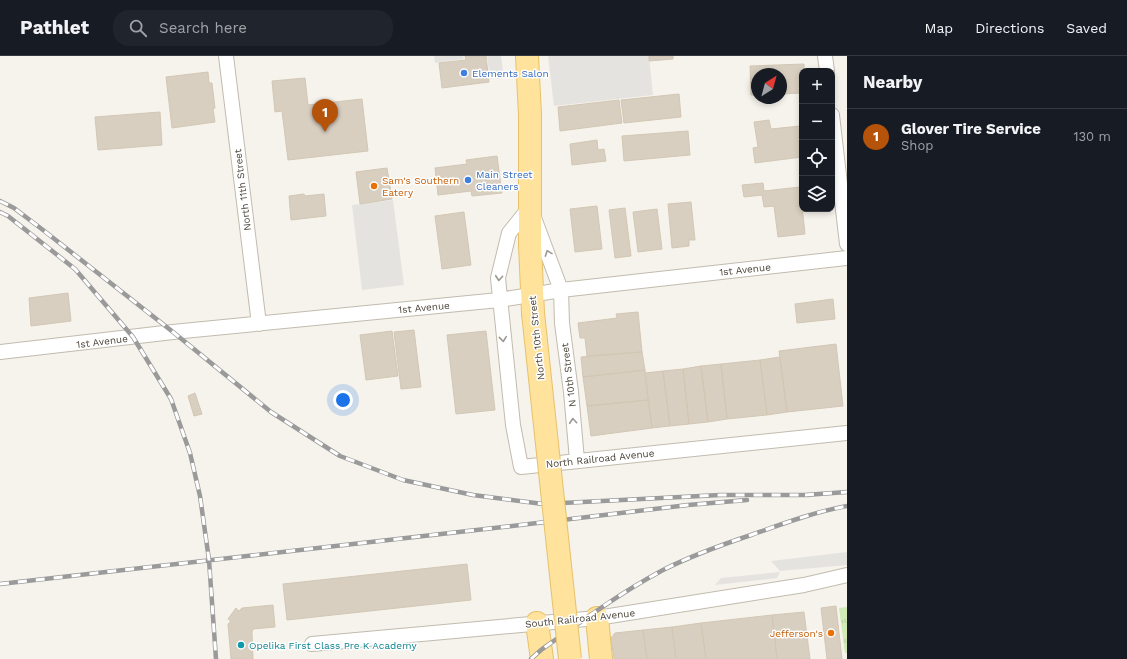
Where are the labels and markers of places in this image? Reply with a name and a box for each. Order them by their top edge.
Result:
marker: Elements Salon [459,68,469,78]
place label: Elements Salon [472,68,549,79]
pin: 1 [312,99,338,132]
place label: Main Street Cleaners [476,169,533,192]
place label: Sam's Southern Eatery [382,175,459,198]
marker: Main Street Cleaners [463,175,473,185]
marker: Sam's Southern Eatery [369,181,379,191]
place label: Jefferson's [770,628,823,639]
marker: Jefferson's [826,628,836,638]
marker: Opelika First Class Pre K Academy [236,640,246,650]
place label: Opelika First Class Pre K Academy [249,640,417,651]

